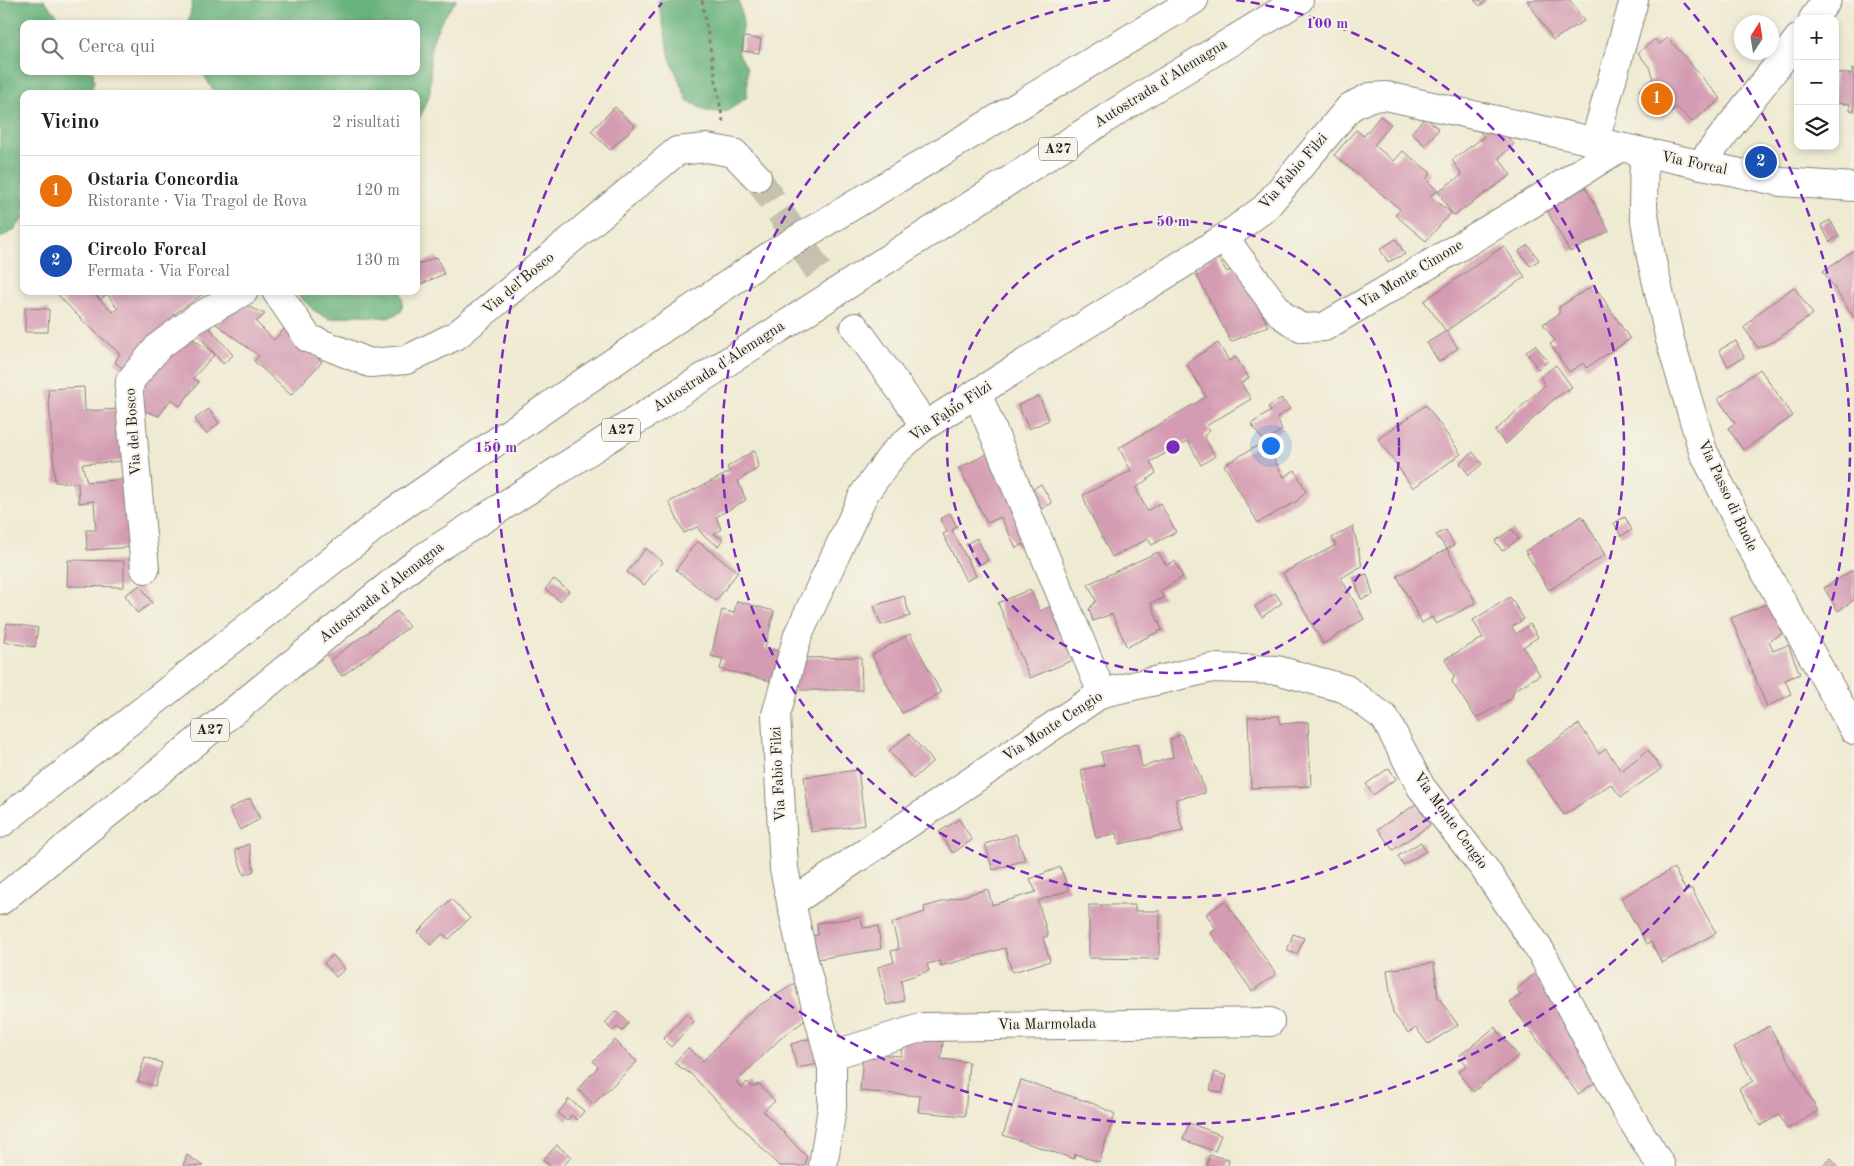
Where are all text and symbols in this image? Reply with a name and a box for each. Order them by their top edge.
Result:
north arrow [1734,15,1779,60]
map controls [1794,15,1839,150]
button: + [1794,15,1839,60]
text: 100 m [1306,17,1348,32]
search box [20,20,420,75]
icon: search [38,34,66,62]
street label: Autostrada d'Alemagna [1092,37,1231,131]
text: Cerca qui [78,38,155,57]
button: − [1794,60,1839,105]
pin: 1 [1641,80,1673,118]
button: layers [1794,105,1839,150]
text: Vicino [40,112,99,133]
text: 2 risultati [332,115,400,131]
street label: Via Fabio Filzi [1257,131,1331,213]
road number: A27 [1039,138,1077,160]
pin: 2 [1745,143,1777,181]
street label: Via Forcal [1660,150,1728,178]
text: Ostaria Concordia [87,171,239,190]
text: 1 [51,183,61,199]
text: 120 m [355,183,400,199]
text: Ristorante · Via Tragol de Rova [87,194,307,210]
text: 50 m [1156,215,1190,230]
street label: Via Monte Cimone [1356,238,1466,312]
text: Circolo Forcal [87,241,207,260]
street label: Via del Bosco [481,250,557,318]
text: 2 [51,253,61,269]
text: 130 m [355,253,400,269]
text: Fermata · Via Forcal [87,264,230,280]
street label: Autostrada d'Alemagna [650,319,788,415]
street label: Via Fabio Filzi [907,379,995,445]
street label: Via del Bosco [123,388,145,476]
road number: A27 [602,418,640,442]
your location [1258,433,1284,459]
centre of rings [1164,438,1182,456]
street label: Via Passo di Buole [1695,438,1759,554]
text: 150 m [475,441,517,456]
street label: Autostrada d'Alemagna [317,539,448,646]
street label: Via Monte Cengio [1000,689,1106,765]
road number: A27 [191,718,229,742]
street label: Via Fabio Filzi [769,726,789,822]
street label: Via Monte Cengio [1410,770,1490,872]
street label: Via Marmolada [997,1017,1097,1033]

